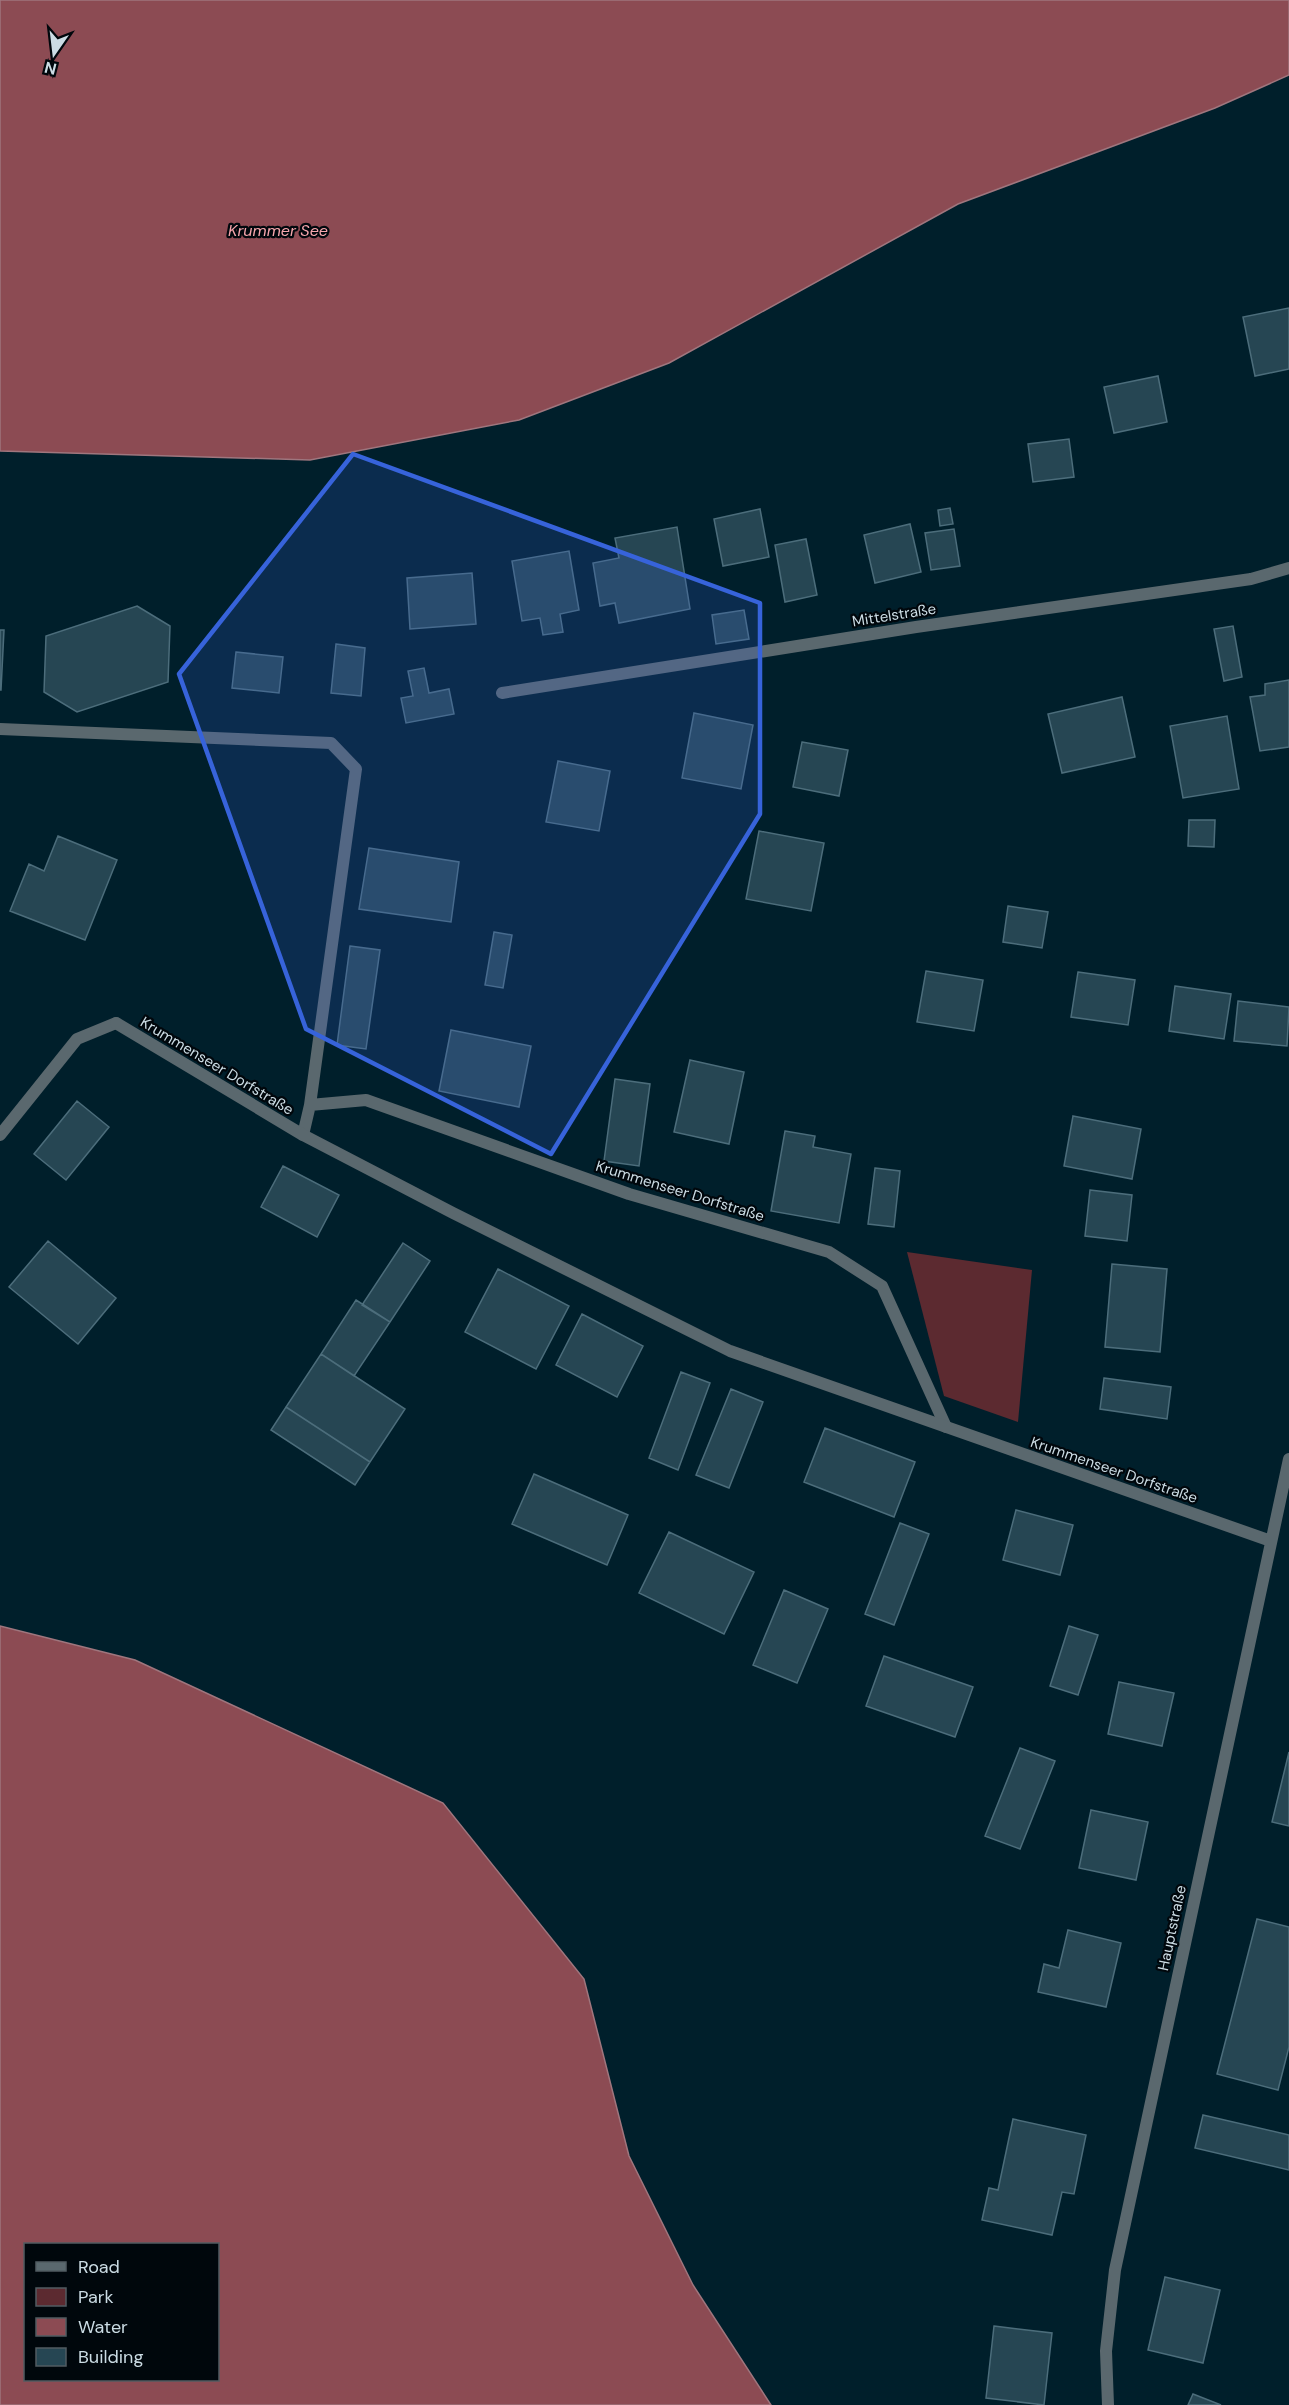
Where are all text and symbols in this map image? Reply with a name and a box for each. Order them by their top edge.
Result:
north arrow [24,24,84,84]
text: N [42,56,59,80]
water label: Krummer See [228,220,328,241]
street label: Mittelstraße [851,599,937,631]
street label: Krummenseer Dorfstraße [137,1012,297,1120]
street label: Krummenseer Dorfstraße [593,1156,767,1226]
street label: Krummenseer Dorfstraße [1028,1432,1200,1508]
street label: Hauptstraße [1153,1883,1191,1973]
legend [24,2243,219,2381]
text: Road [78,2255,120,2279]
text: Park [78,2285,114,2309]
text: Water [78,2315,128,2339]
text: Building [78,2345,143,2369]

